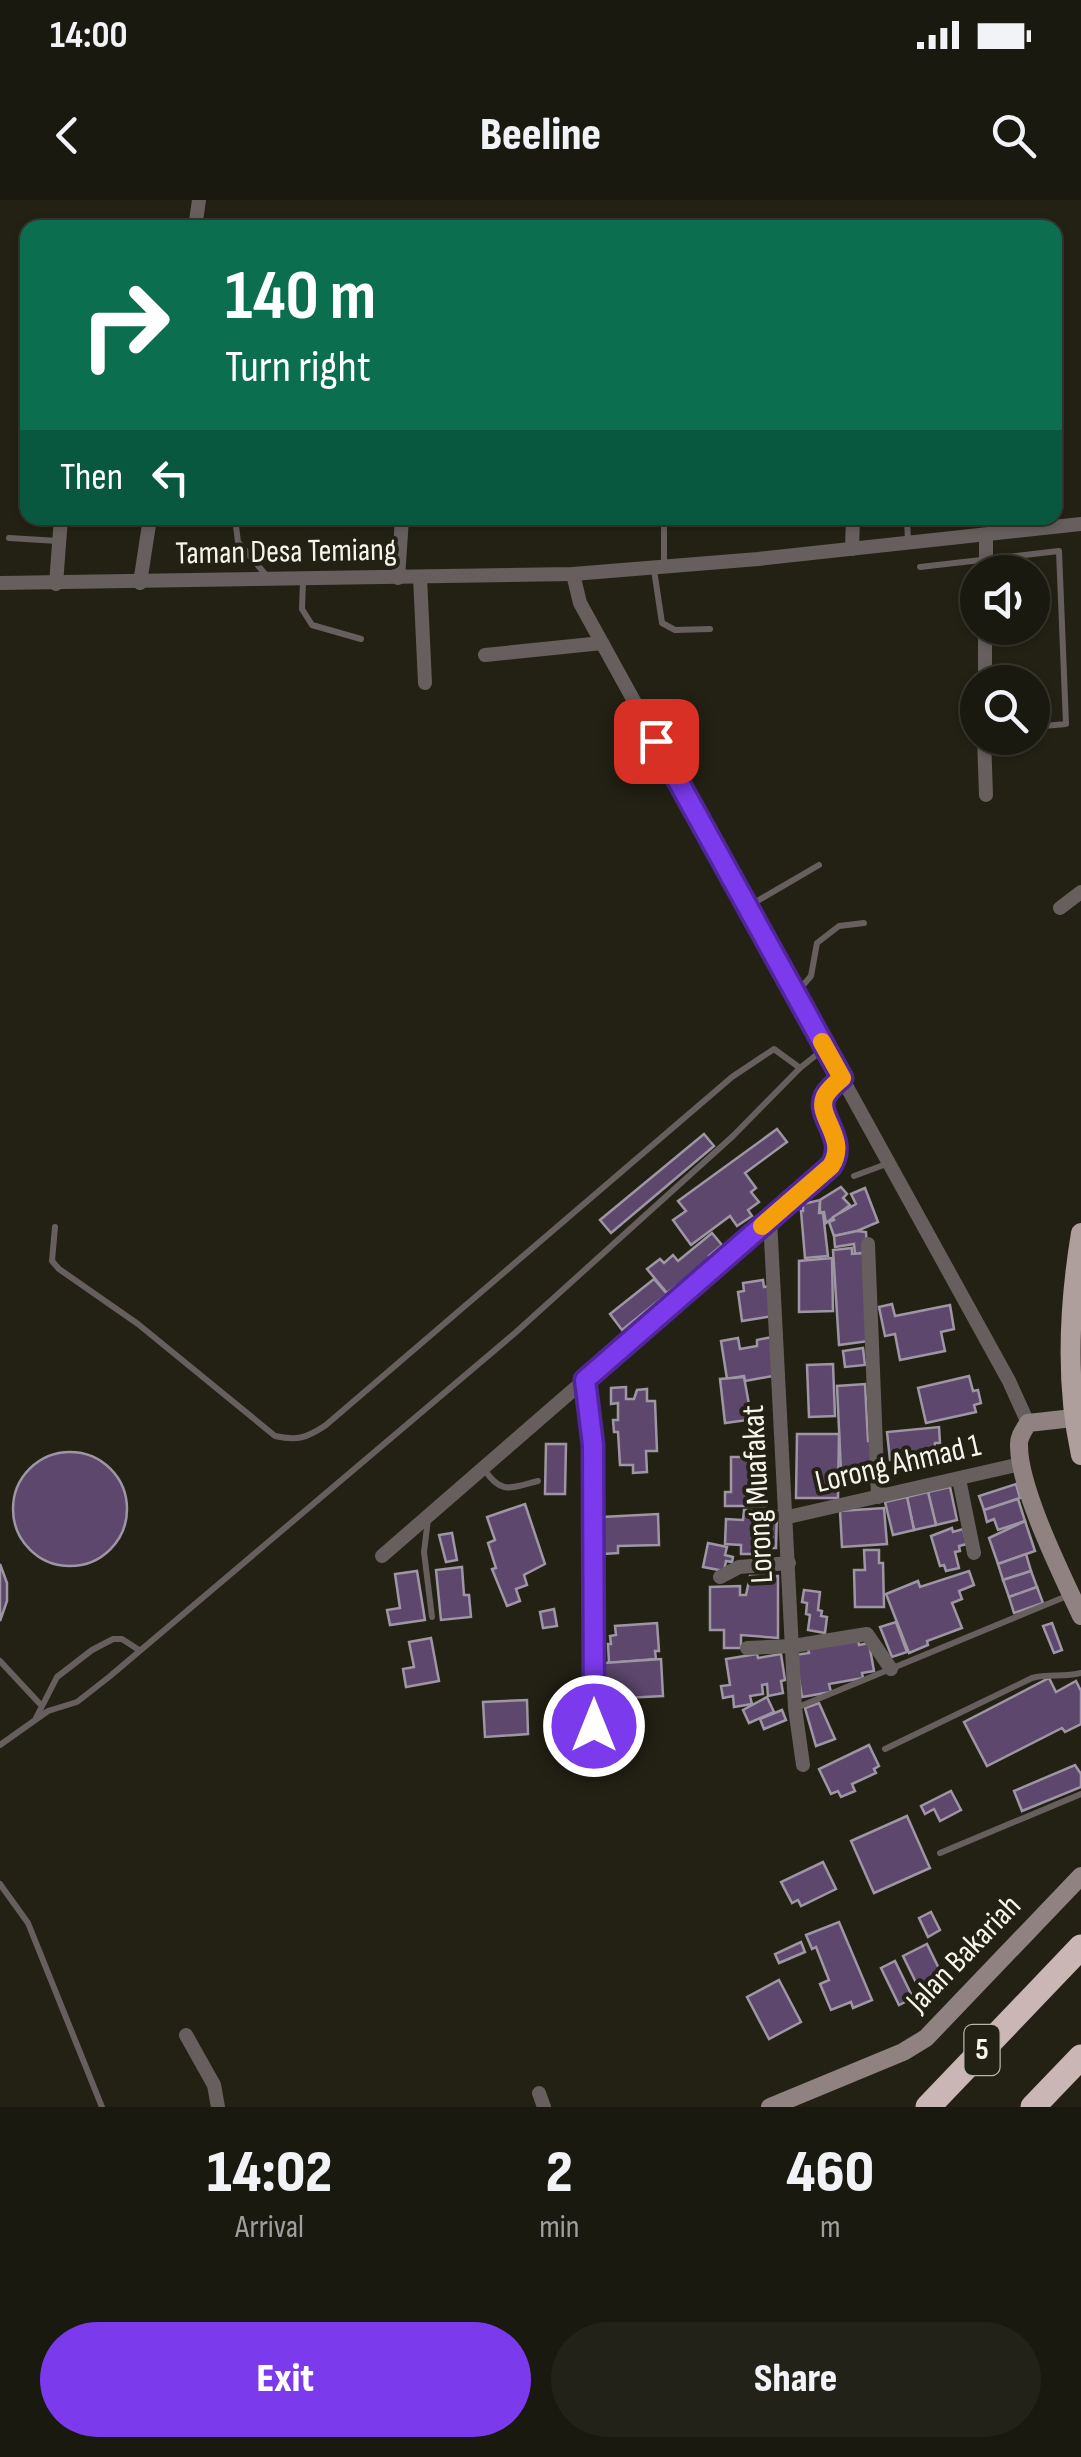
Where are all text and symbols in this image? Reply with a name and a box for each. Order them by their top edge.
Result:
text: 14:00 [50,13,128,58]
icon: back [40,108,95,163]
text: Beeline [480,108,601,163]
icon: search [986,108,1041,163]
text: 140 m [225,255,376,339]
icon: right [60,260,190,390]
text: Turn right [225,340,371,395]
icon: left [143,450,198,505]
text: Then [60,455,123,500]
street label: Taman Desa Temiang [175,531,397,573]
map controls [960,555,1050,755]
button: sound [960,555,1050,645]
button: search [960,665,1050,755]
pin [614,699,699,784]
icon: arrive [629,714,684,769]
street label: Lorong Muafakat [734,1404,782,1584]
street label: Lorong Ahmad 1 [811,1426,985,1502]
position arrow [542,1674,646,1778]
street label: Jalan Bakariah [898,1887,1030,2022]
road number: 5 [964,2025,1000,2075]
text: 14:02 [207,2137,332,2209]
text: 2 [546,2137,573,2209]
text: 460 [786,2137,874,2209]
text: Arrival [235,2208,304,2247]
text: min [539,2208,579,2247]
text: m [820,2208,840,2247]
button: Exit [40,2322,531,2437]
button: Share [551,2322,1041,2437]

